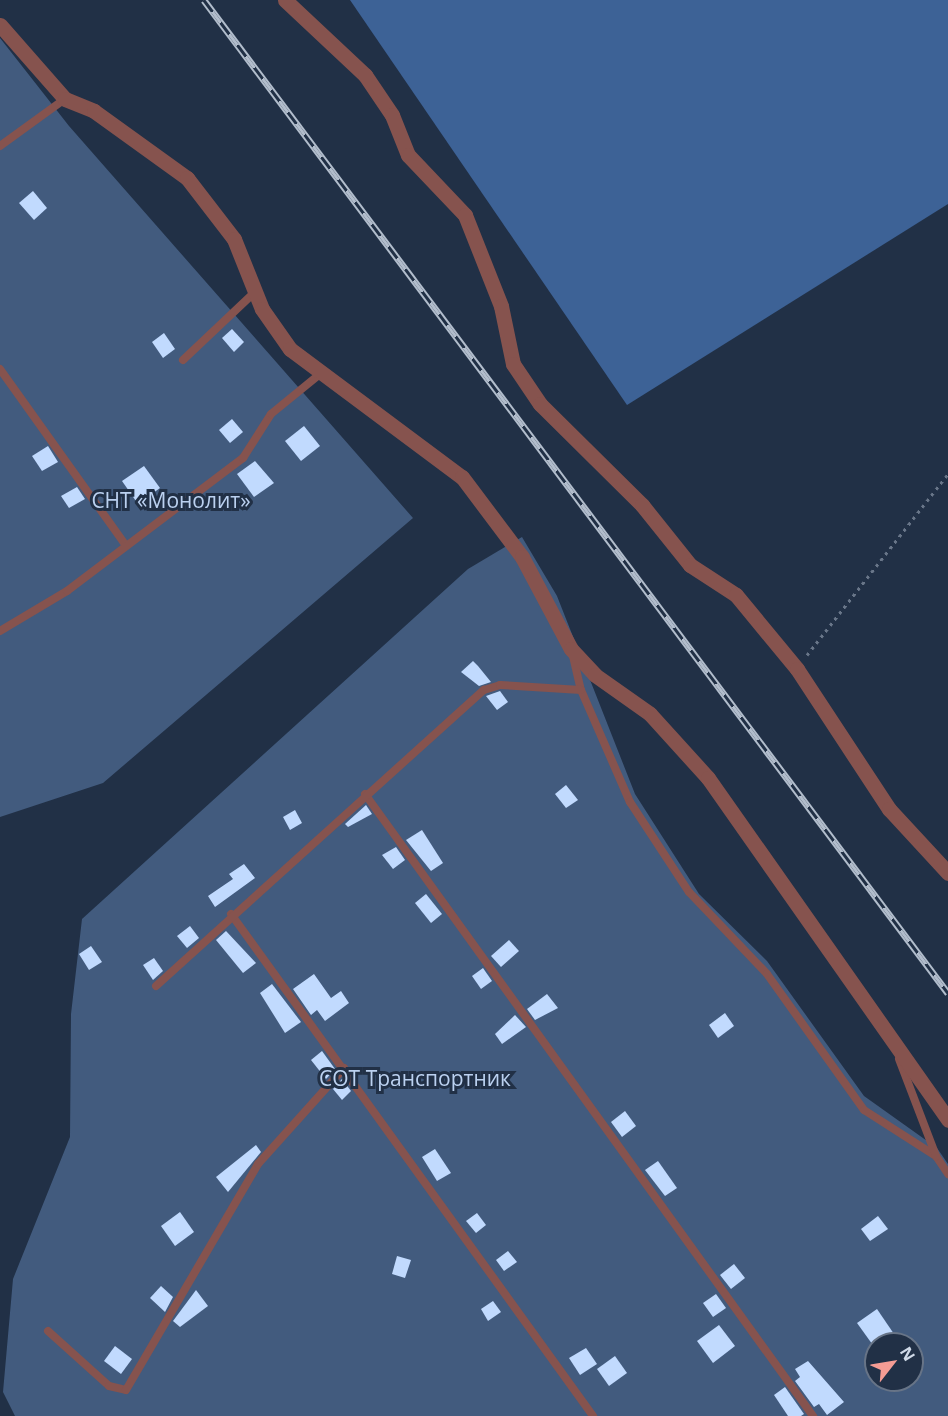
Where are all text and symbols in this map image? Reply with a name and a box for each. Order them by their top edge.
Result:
park label: СНТ «Монолит» [91,487,251,513]
park label: СОТ Транспортник [319,1065,511,1091]
north arrow [864,1332,924,1392]
text: N [895,1343,920,1365]

